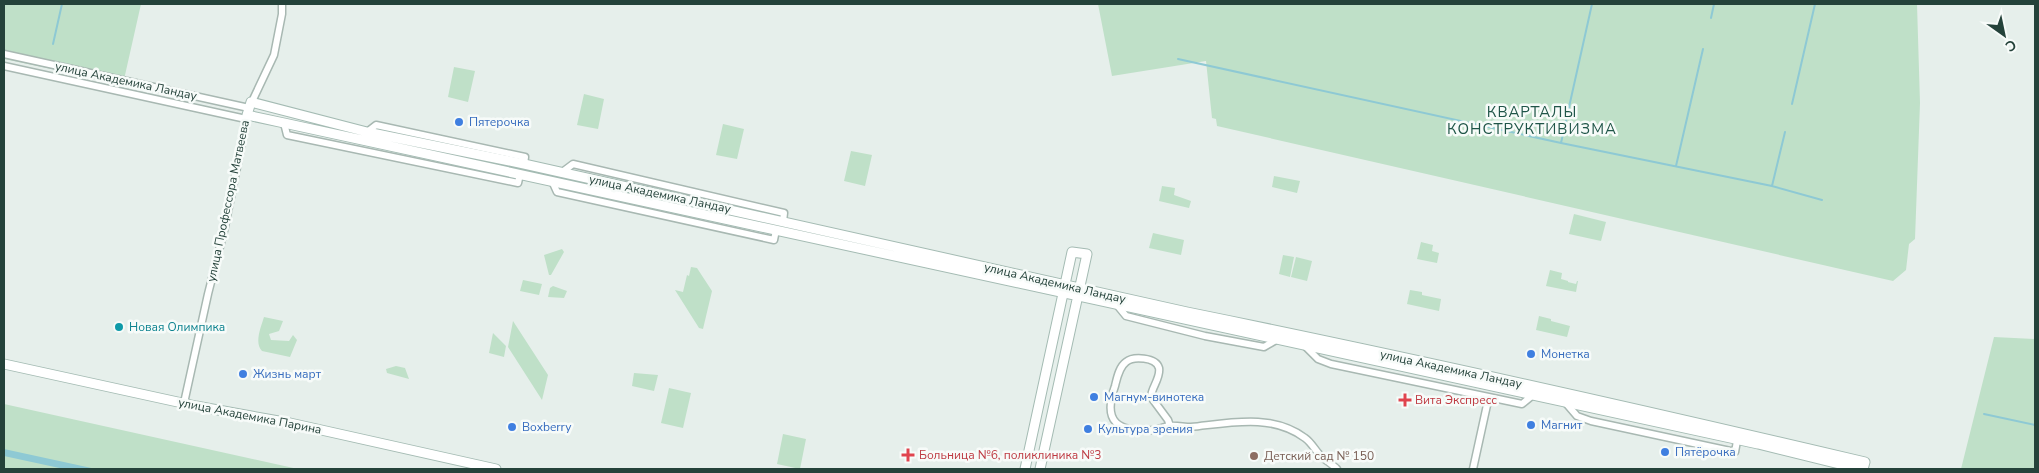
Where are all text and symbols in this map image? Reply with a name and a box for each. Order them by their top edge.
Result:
north arrow [1979,10,2029,60]
text: С [2001,35,2020,56]
street label: улица Академика Ландау [54,58,199,104]
district label: КВАРТАЛЫ КОНСТРУКТИВИЗМА [1447,102,1617,139]
place label: Пятерочка [469,114,530,130]
marker: Пятерочка [453,116,465,128]
street label: улица Профессора Матвеева [203,119,253,283]
street label: улица Академика Ландау [588,171,733,217]
street label: улица Академика Ландау [983,259,1128,307]
place label: Новая Олимпика [129,319,225,335]
marker: Новая Олимпика [113,321,125,333]
street label: улица Академика Ландау [1379,346,1524,392]
place label: Монетка [1541,346,1590,362]
marker: Монетка [1525,348,1537,360]
place label: Жизнь март [253,366,322,382]
marker: Жизнь март [237,368,249,380]
place label: Магнум-винотека [1104,389,1204,405]
marker: Магнум-винотека [1088,391,1100,403]
place label: Вита Экспресс [1415,392,1497,408]
street label: улица Академика Парина [177,394,323,438]
marker: Вита Экспресс [1399,394,1411,406]
place label: Магнит [1541,417,1583,433]
place label: Boxberry [522,419,572,435]
marker: Магнит [1525,419,1537,431]
marker: Boxberry [506,421,518,433]
place label: Культура зрения [1098,421,1193,437]
marker: Культура зрения [1082,423,1094,435]
place label: Пятёрочка [1675,444,1736,460]
marker: Пятёрочка [1659,446,1671,458]
place label: Больница №6, поликлиника №3 [919,447,1102,463]
marker: Больница №6, поликлиника №3 [901,448,915,462]
place label: Детский сад № 150 [1264,448,1374,464]
marker: Детский сад № 150 [1248,450,1260,462]

